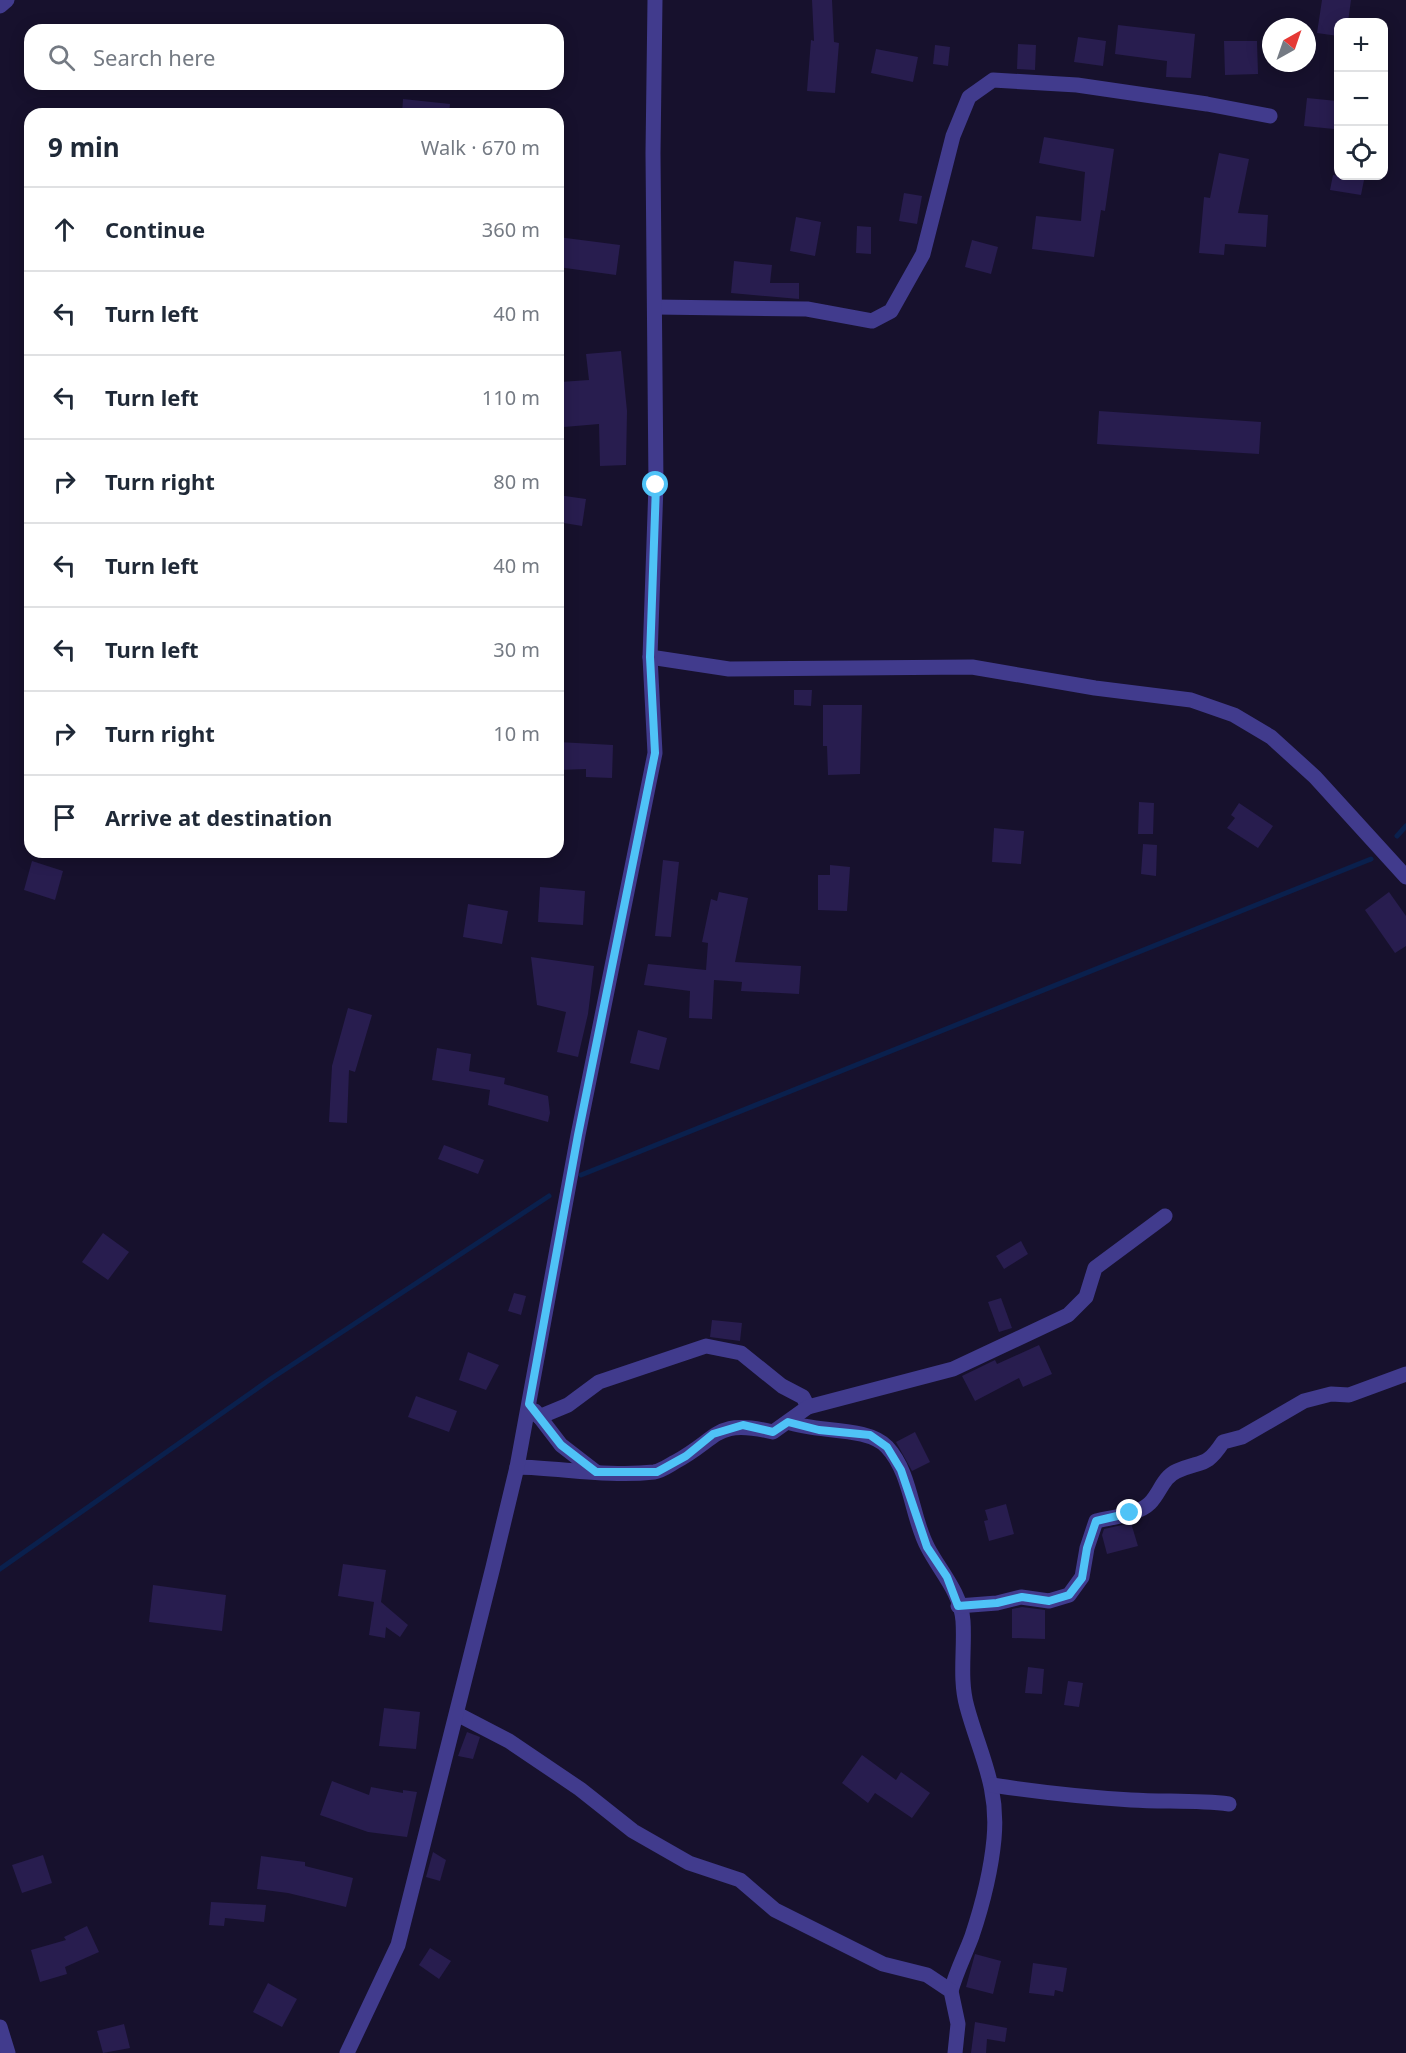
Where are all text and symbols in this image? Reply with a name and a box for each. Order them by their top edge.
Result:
north arrow [1262,18,1316,72]
map controls [1334,18,1388,180]
button: + [1334,18,1388,72]
search box [24,24,564,90]
icon: search [45,41,78,74]
text: Search here [93,42,215,72]
button: − [1334,72,1388,126]
button: locate [1334,126,1388,180]
text: 9 min [48,129,120,165]
text: Walk · 670 m [421,134,540,161]
icon: ahead [48,213,81,246]
text: Continue [105,214,205,244]
text: 360 m [482,216,540,243]
icon: left [48,297,81,330]
text: Turn left [105,298,199,328]
text: 40 m [493,300,540,327]
icon: left [48,381,81,414]
text: Turn left [105,382,199,412]
text: 110 m [482,384,540,411]
icon: right [48,465,81,498]
text: Turn right [105,466,215,496]
text: 80 m [493,468,540,495]
route start [642,471,668,497]
icon: left [48,549,81,582]
text: Turn left [105,550,199,580]
text: 40 m [493,552,540,579]
icon: left [48,633,81,666]
text: Turn left [105,634,199,664]
text: 30 m [493,636,540,663]
icon: right [48,717,81,750]
text: Turn right [105,718,215,748]
text: 10 m [493,720,540,747]
icon: arrive [48,801,81,834]
text: Arrive at destination [105,802,332,832]
route end [1116,1499,1142,1525]

